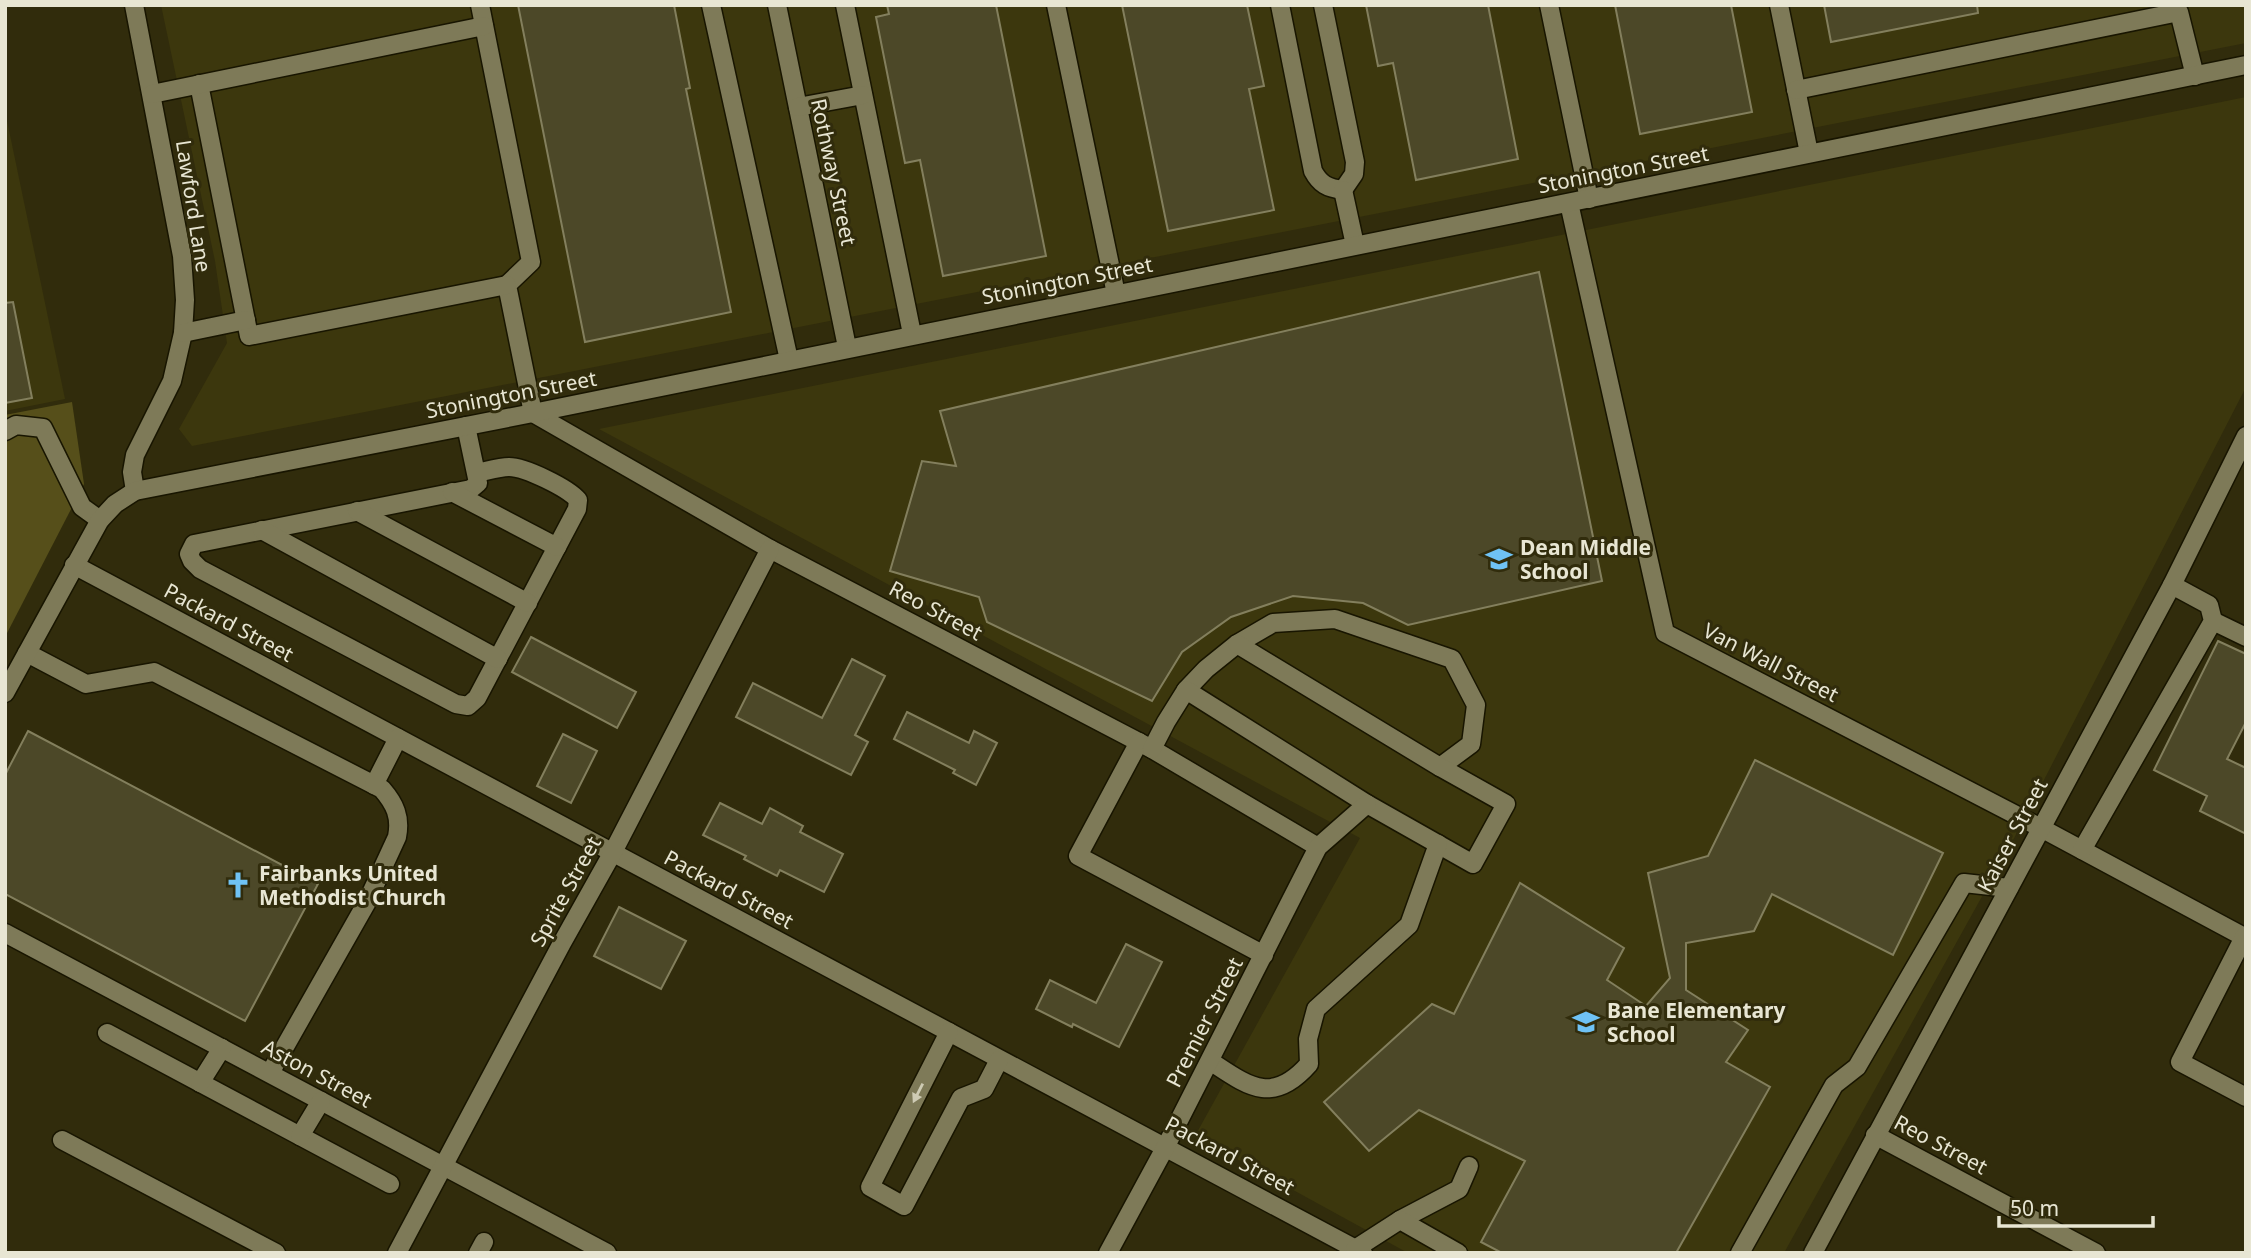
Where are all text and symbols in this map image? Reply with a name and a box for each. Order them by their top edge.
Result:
street label: Rothway Street [805,96,863,248]
street label: Lawford Lane [170,138,218,274]
street label: Stonington Street [1535,139,1711,199]
street label: Stonington Street [979,250,1155,310]
street label: Stonington Street [423,364,599,424]
place label: Dean Middle School [1520,533,1651,585]
school or university icon: Dean Middle School [1484,544,1514,574]
street label: Reo Street [885,574,988,646]
street label: Packard Street [159,576,299,668]
street label: Van Wall Street [1699,616,1844,708]
street label: Kaiser Street [1970,773,2054,897]
street label: Sprite Street [523,830,607,951]
street label: Packard Street [659,843,799,935]
place label: Fairbanks United Methodist Church [259,859,446,911]
church icon: Fairbanks United Methodist Church [223,870,253,900]
street label: Premier Street [1159,952,1249,1092]
place label: Bane Elementary School [1607,996,1785,1048]
school or university icon: Bane Elementary School [1571,1007,1601,1037]
street label: Aston Street [257,1032,377,1114]
one-way arrow [913,1083,924,1103]
street label: Reo Street [1890,1108,1993,1180]
street label: Packard Street [1160,1109,1300,1201]
scale bar [1999,1184,2153,1228]
text: 50 m [2010,1194,2059,1222]

